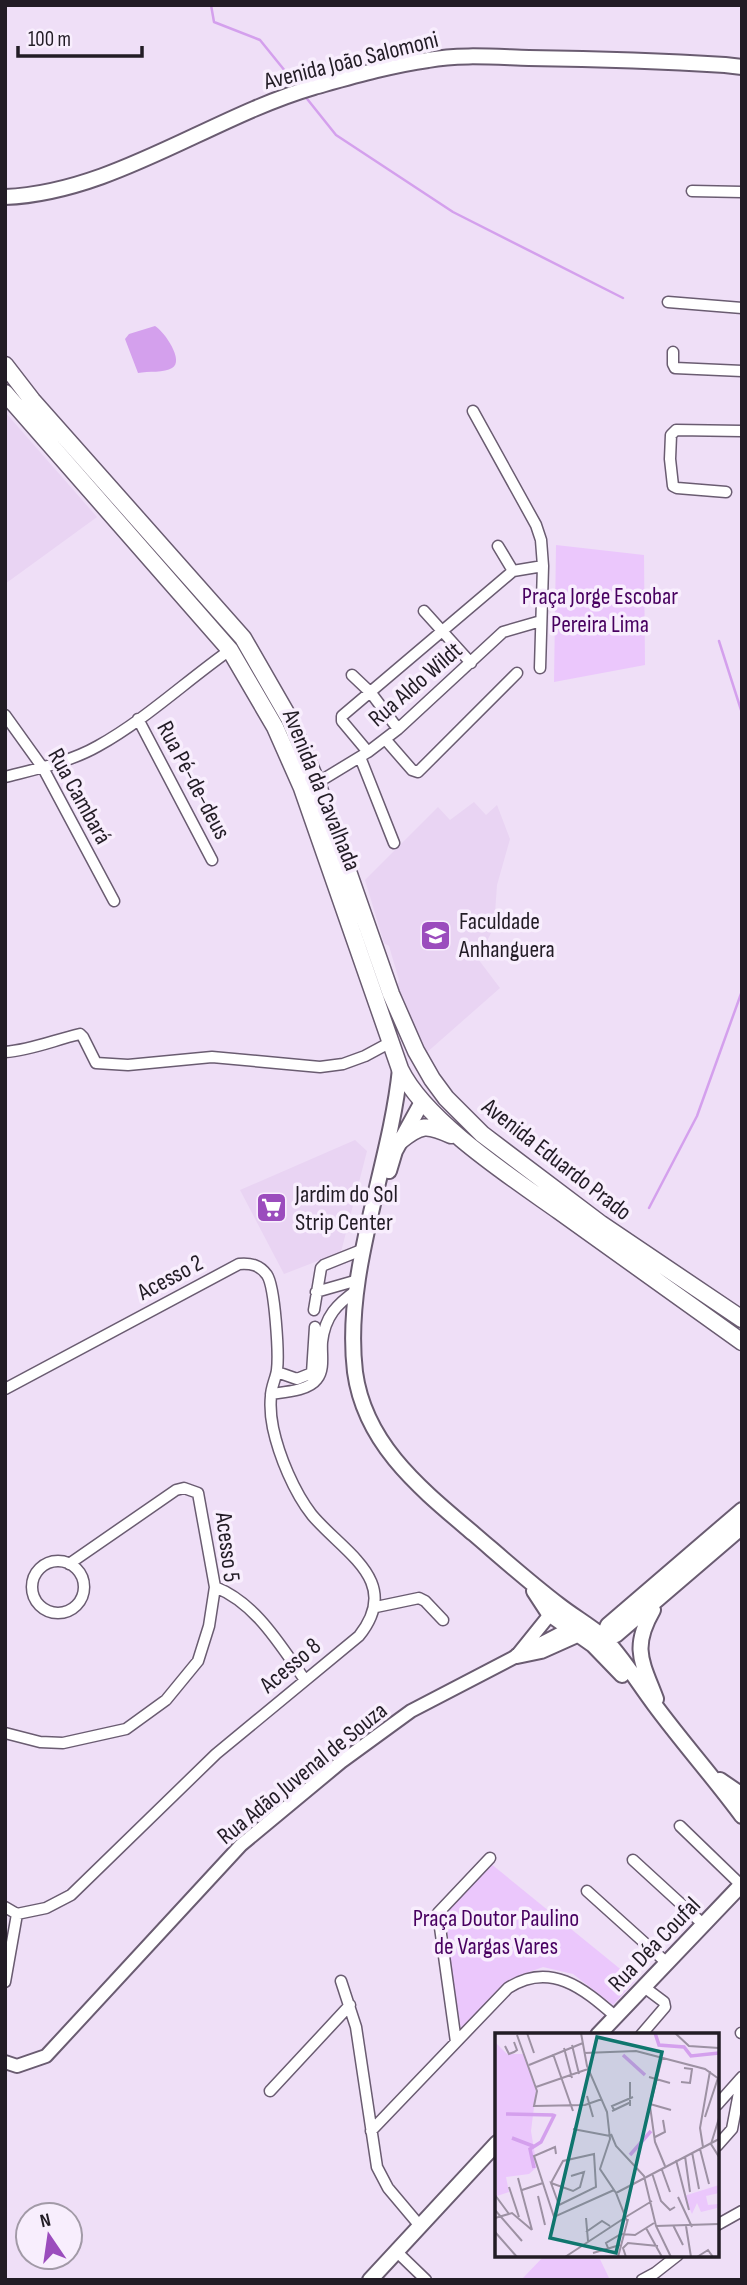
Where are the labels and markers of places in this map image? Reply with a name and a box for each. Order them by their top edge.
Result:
place label: Faculdade Anhanguera [458,907,555,964]
school or university icon: Faculdade Anhanguera [419,918,453,952]
place label: Jardim do Sol Strip Center [294,1180,398,1237]
supermarket icon: Jardim do Sol Strip Center [255,1191,289,1225]

